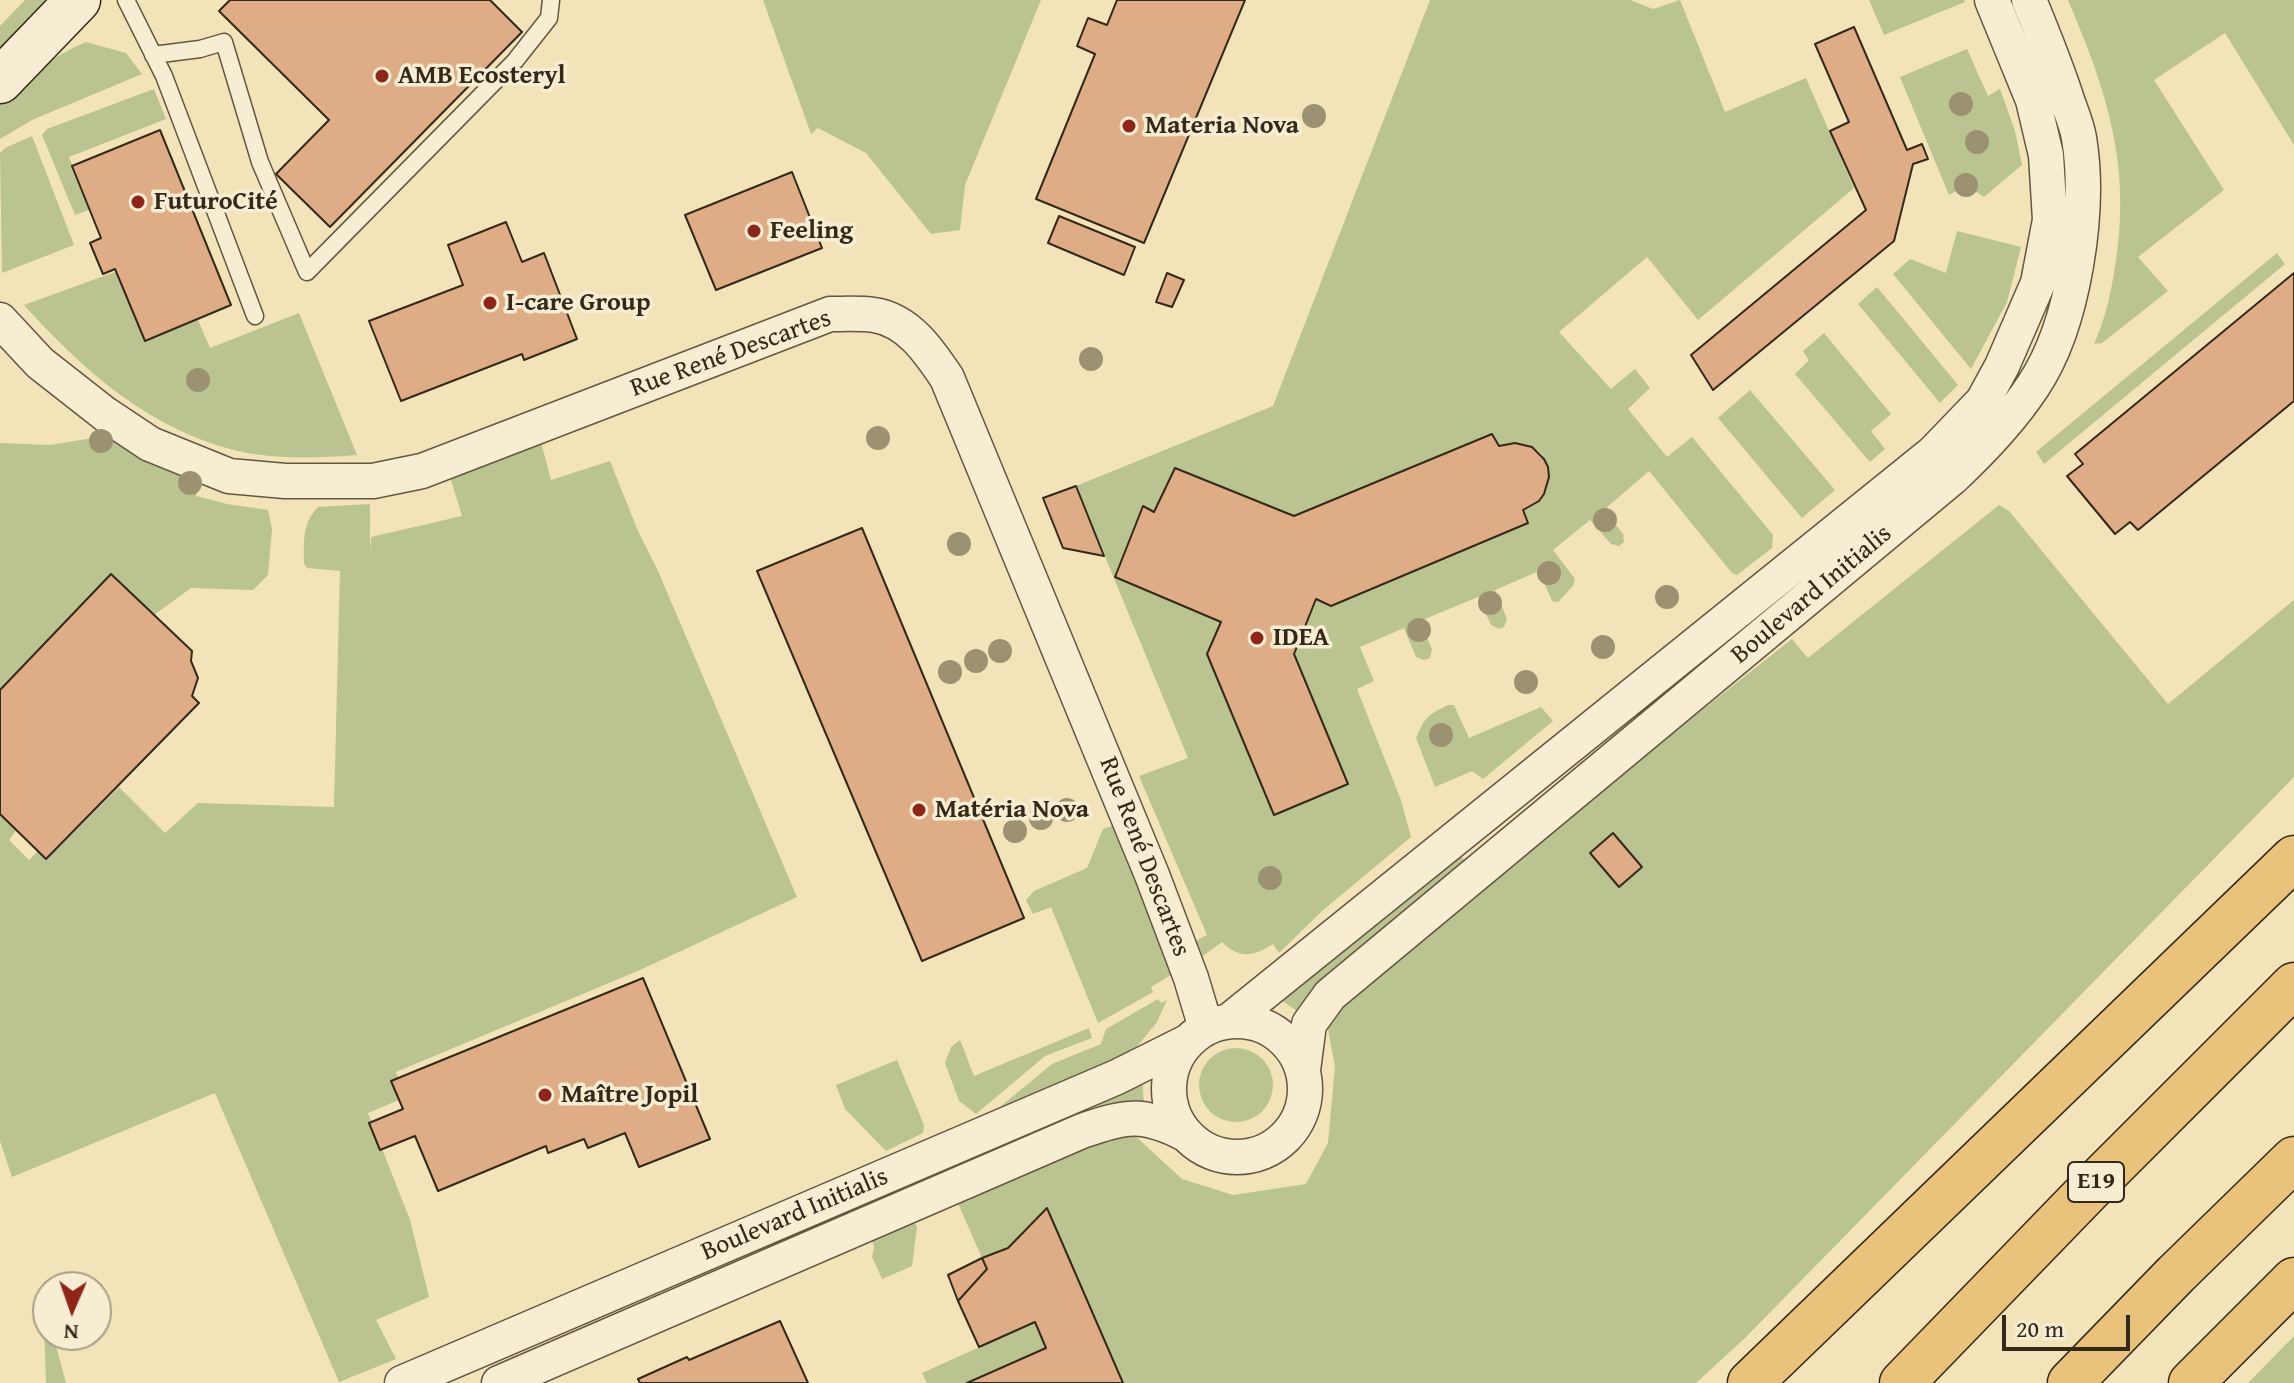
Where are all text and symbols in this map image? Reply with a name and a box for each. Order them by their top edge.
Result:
place label: AMB Ecosteryl [398,60,566,92]
marker: AMB Ecosteryl [373,67,391,85]
place label: Materia Nova [1145,110,1299,142]
marker: Materia Nova [1120,117,1138,135]
place label: FuturoCité [154,186,278,218]
marker: FuturoCité [129,193,147,211]
place label: Feeling [770,215,853,247]
marker: Feeling [745,222,763,240]
place label: I-care Group [506,287,650,319]
marker: I-care Group [481,294,499,312]
street label: Rue René Descartes [626,303,836,405]
street label: Boulevard Initialis [1725,519,1899,671]
place label: IDEA [1273,622,1329,654]
marker: IDEA [1248,629,1266,647]
street label: Rue René Descartes [1092,753,1196,961]
place label: Matéria Nova [935,794,1089,826]
marker: Matéria Nova [910,801,928,819]
place label: Maître Jopil [561,1079,698,1111]
marker: Maître Jopil [536,1086,554,1104]
street label: Boulevard Initialis [697,1162,893,1268]
road number: E19 [2068,1162,2124,1202]
north arrow [32,1271,112,1351]
scale bar [2006,1299,2134,1349]
text: 20 m [2016,1311,2064,1346]
text: N [63,1317,79,1349]

